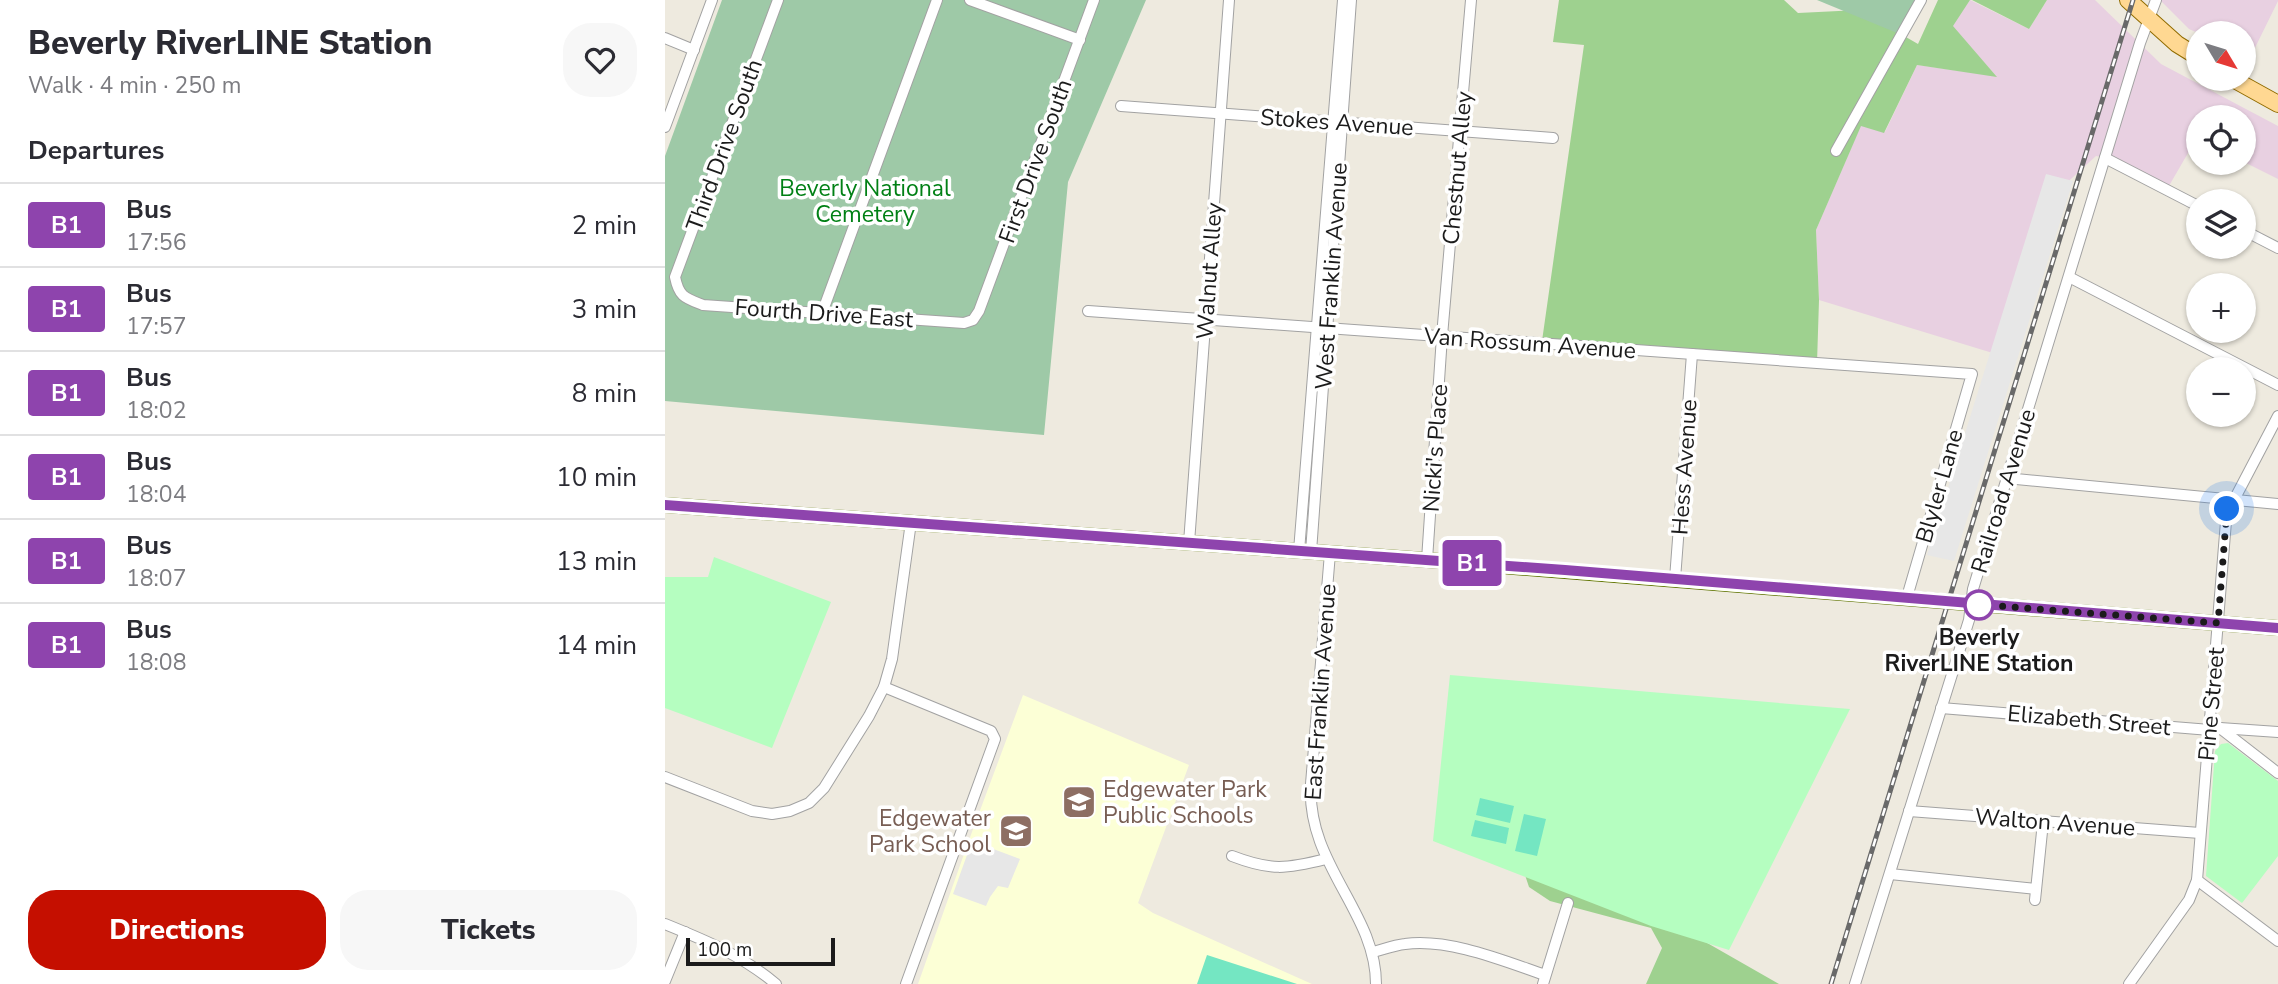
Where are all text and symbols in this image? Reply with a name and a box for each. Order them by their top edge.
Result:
text: Beverly RiverLINE Station [28,21,432,66]
north arrow [2186,21,2256,91]
map controls [2186,21,2256,427]
button: heart [563,23,637,97]
street label: Third Drive South [679,55,770,236]
text: Walk · 4 min · 250 m [28,70,241,101]
street label: First Drive South [991,75,1080,247]
street label: Chestnut Alley [1435,90,1480,246]
street label: Stokes Avenue [1259,102,1415,143]
button: locate [2186,105,2256,175]
text: Departures [28,133,164,168]
street label: West Franklin Avenue [1308,161,1355,391]
park label: Beverly National Cemetery [779,173,951,230]
button: layers [2186,189,2256,259]
text: Bus [126,192,172,227]
street label: Walnut Alley [1189,201,1230,341]
text: 2 min [572,208,637,243]
text: B1 [51,209,82,241]
text: 17:56 [126,227,186,258]
button: + [2186,273,2256,343]
text: Bus [126,276,172,311]
text: 3 min [572,292,637,327]
street label: Fourth Drive East [734,292,915,335]
text: B1 [51,293,82,325]
text: 17:57 [126,311,186,342]
street label: Van Rossum Avenue [1422,321,1637,366]
button: − [2186,357,2256,427]
text: Bus [126,360,172,395]
text: 8 min [572,376,637,411]
text: B1 [51,377,82,409]
street label: Nicki's Place [1416,383,1455,513]
text: 18:02 [126,395,186,426]
street label: Hess Avenue [1664,398,1705,536]
street label: Railroad Avenue [1964,405,2043,577]
street label: Blyler Lane [1908,426,1971,547]
text: Bus [126,444,172,479]
text: 10 min [556,460,637,495]
text: B1 [51,461,82,493]
text: 18:04 [126,479,186,510]
your location [2209,491,2244,526]
text: Bus [126,528,172,563]
line badge: B1 [1441,540,1503,586]
text: 13 min [556,544,637,579]
text: B1 [51,545,82,577]
text: B1 [1457,547,1487,579]
text: 18:07 [126,563,186,594]
street label: East Franklin Avenue [1297,583,1344,801]
marker: Beverly RiverLINE Station [1964,590,1994,620]
text: Bus [126,612,172,647]
place label: Beverly RiverLINE Station [1885,622,2073,679]
text: 14 min [556,628,637,663]
text: B1 [51,629,82,661]
street label: Pine Street [2191,645,2232,762]
text: 18:08 [126,647,186,678]
street label: Elizabeth Street [2006,698,2173,743]
place label: Edgewater Park Public Schools [1103,774,1267,831]
school or university icon: Edgewater Park Public Schools [1060,783,1098,821]
street label: Walton Avenue [1974,801,2136,844]
place label: Edgewater Park School [869,803,992,860]
school or university icon: Edgewater Park School [997,812,1035,850]
button: Directions [28,890,326,970]
button: Tickets [340,890,637,970]
scale bar [686,935,835,967]
text: 100 m [697,937,752,963]

